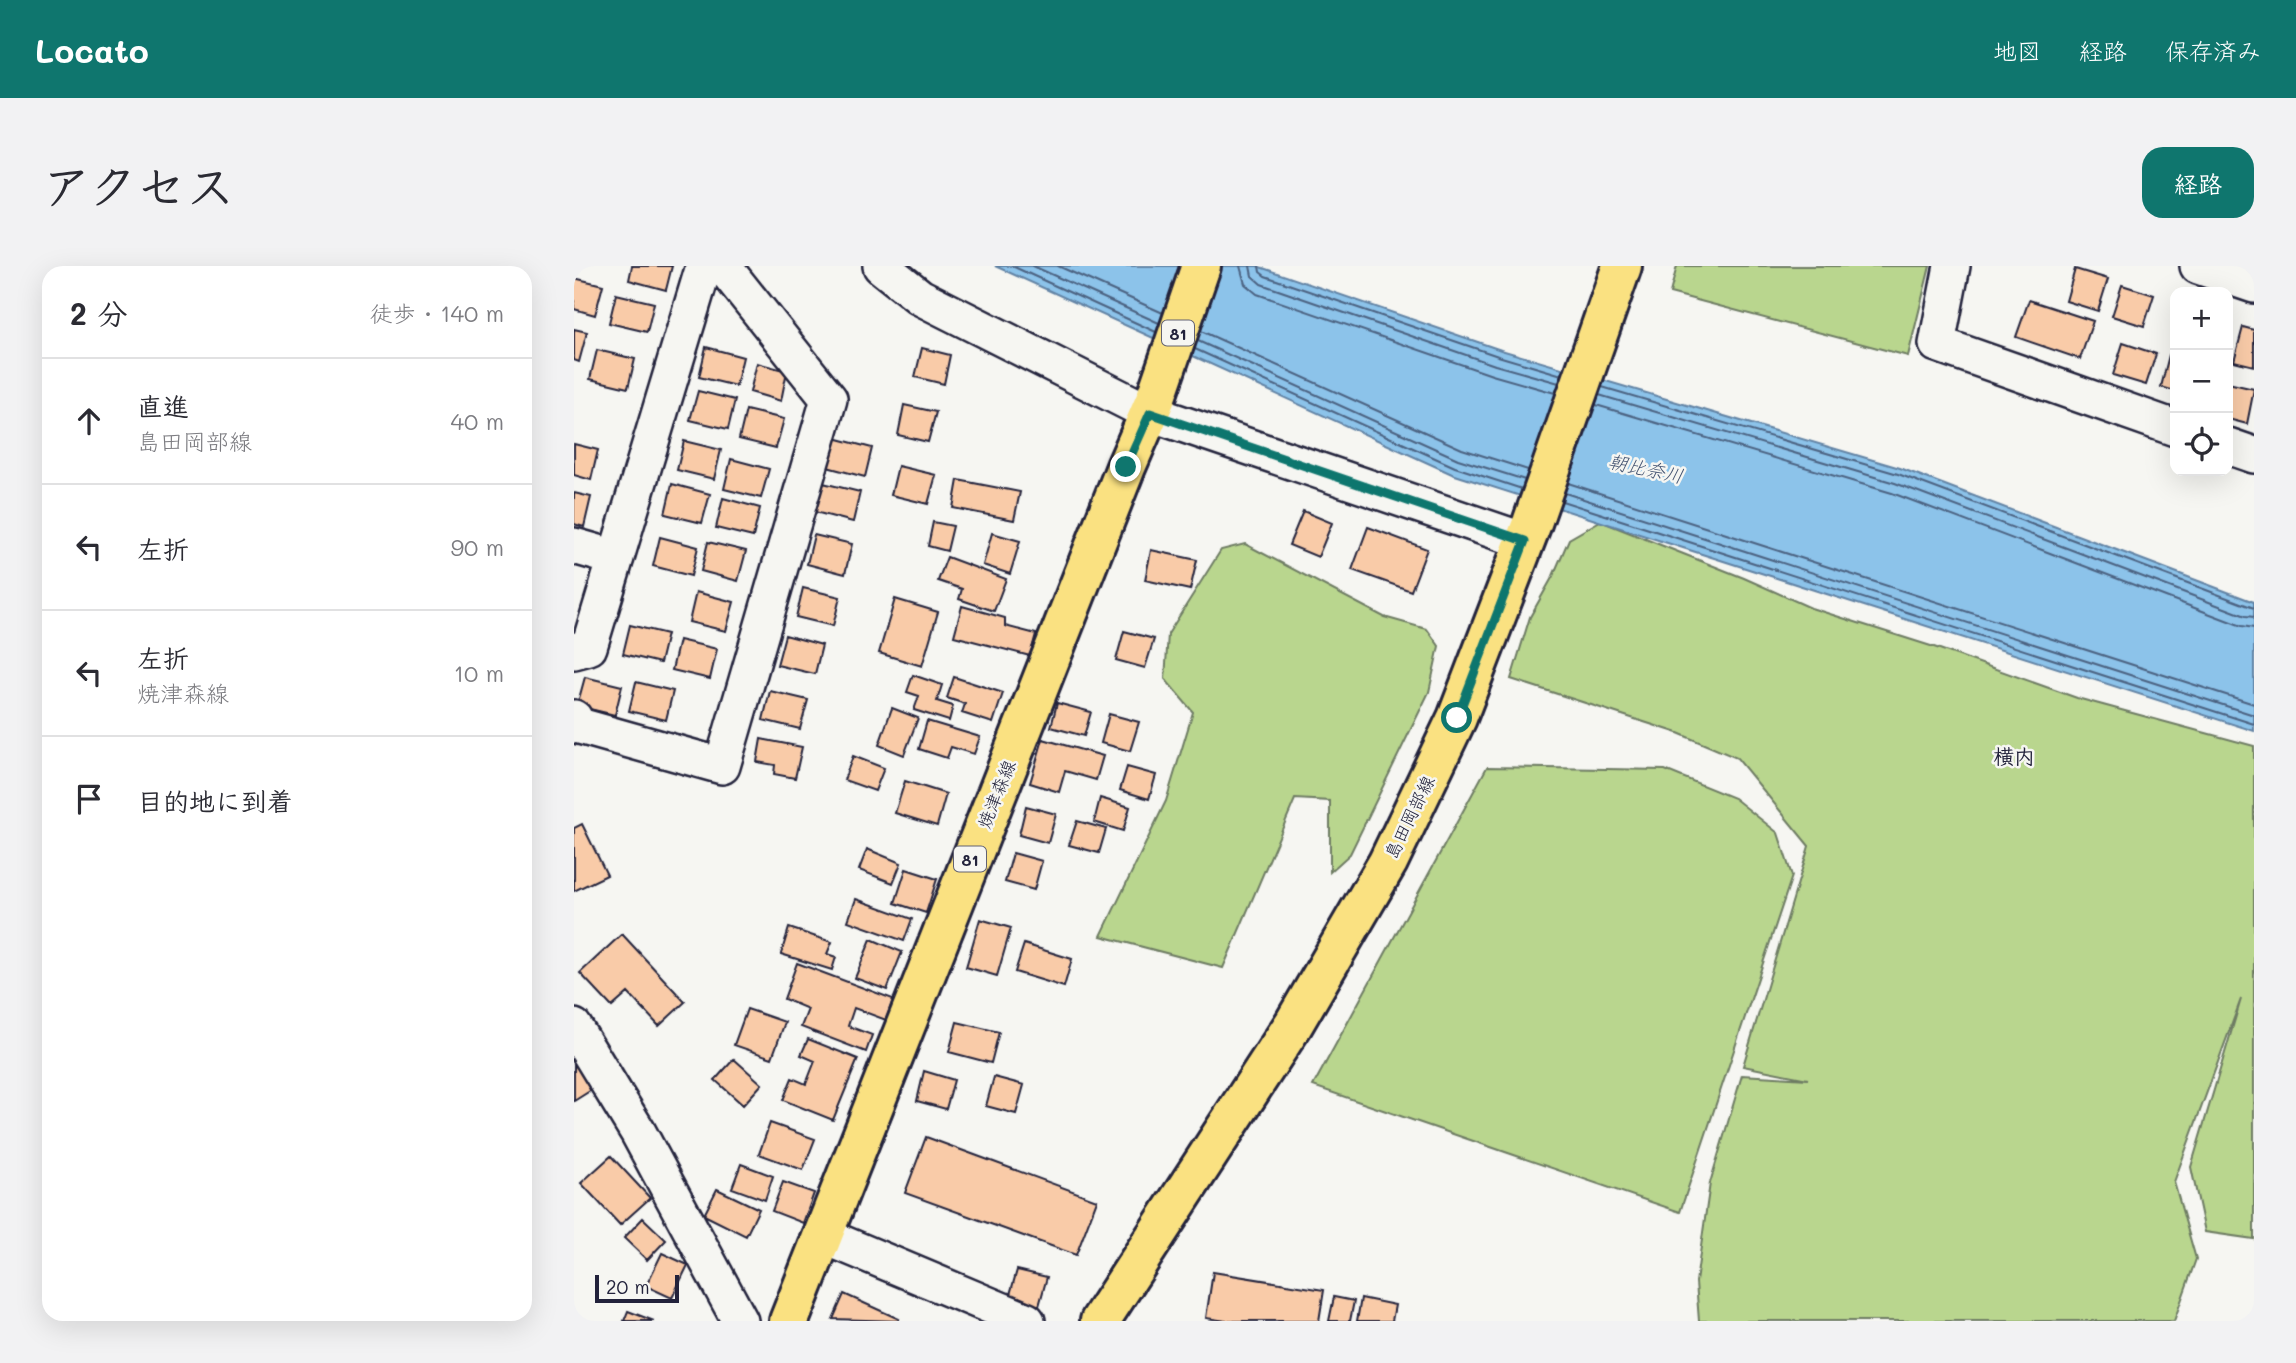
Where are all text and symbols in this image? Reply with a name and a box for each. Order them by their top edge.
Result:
text: Locato [35,28,149,71]
text: 地図 [1993,35,2041,66]
text: 経路 [2079,35,2127,66]
text: 保存済み [2165,35,2261,66]
button: 経路 [2142,147,2254,218]
text: アクセス [42,153,235,216]
map controls [2170,287,2233,476]
button: + [2170,287,2233,350]
text: 2 分 [70,293,128,333]
text: 徒歩 · 140 m [370,298,504,328]
road number: 81 [1162,320,1194,346]
button: − [2170,350,2233,413]
text: 直進 [137,389,189,423]
icon: ahead [70,402,108,440]
text: 40 m [451,406,504,436]
button: locate [2170,413,2233,476]
text: 島田岡部線 [137,426,252,456]
water label: 朝比奈川 [1606,448,1686,488]
route end [1110,451,1141,482]
icon: left [70,528,108,566]
text: 左折 [137,532,189,566]
text: 90 m [451,532,504,562]
text: 左折 [137,641,189,675]
icon: left [70,654,108,692]
text: 10 m [454,658,504,688]
text: 焼津森線 [137,678,229,708]
route start [1441,702,1472,733]
district label: 横内 [1993,742,2035,769]
street label: 焼津森線 [971,756,1021,832]
street label: 島田岡部線 [1378,771,1440,863]
icon: arrive [70,780,108,818]
text: 目的地に到着 [137,784,293,818]
road number: 81 [954,846,986,872]
scale bar [595,1272,679,1304]
text: 20 m [606,1274,650,1299]

